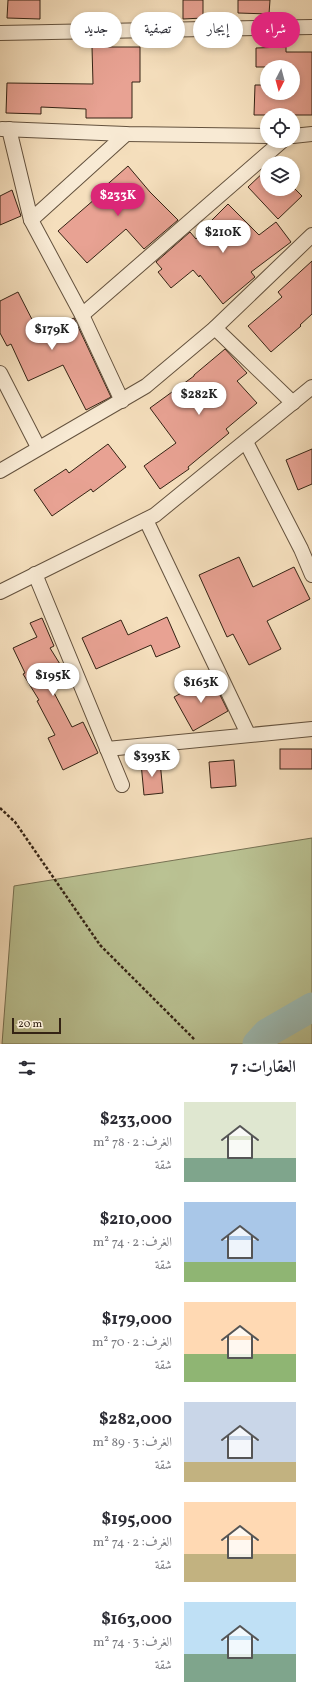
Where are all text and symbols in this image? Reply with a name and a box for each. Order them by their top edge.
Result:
chip: جديد [70,12,122,48]
chip: تصفية [130,12,185,48]
chip: إيجار [193,12,243,48]
chip: شراء [251,12,300,48]
north arrow [260,60,300,100]
map controls [260,60,300,196]
button: locate [260,108,300,148]
button: layers [260,156,300,196]
pin: $233K [90,183,146,217]
text: $233K [100,187,136,205]
pin: $210K [195,220,251,254]
text: $210K [205,224,241,242]
pin: $179K [24,317,80,351]
text: $179K [34,321,70,339]
pin: $282K [171,382,227,416]
text: $282K [180,386,218,404]
pin: $195K [25,663,81,697]
text: $195K [35,667,71,685]
pin: $163K [173,670,229,704]
text: $163K [183,674,219,692]
pin: $393K [124,744,180,778]
text: $393K [134,748,170,766]
scale bar [12,1016,61,1035]
text: 20 m [18,1017,42,1032]
text: العقارات: 7 [230,1056,296,1079]
icon: filters [16,1057,38,1079]
text: $233,000 [100,1108,172,1131]
icon: home [216,1118,264,1166]
text: الغرف: 2 · 78 m² [93,1134,172,1152]
text: شقة [155,1157,172,1175]
text: $210,000 [100,1208,172,1231]
icon: home [216,1218,264,1266]
text: الغرف: 2 · 74 m² [93,1234,172,1252]
text: شقة [155,1257,172,1275]
text: $179,000 [102,1308,172,1331]
icon: home [216,1318,264,1366]
text: الغرف: 2 · 70 m² [92,1334,172,1352]
text: شقة [155,1357,172,1375]
text: $282,000 [99,1408,172,1431]
icon: home [216,1418,264,1466]
text: الغرف: 3 · 89 m² [93,1434,172,1452]
text: شقة [155,1457,172,1475]
text: $195,000 [102,1508,172,1531]
icon: home [216,1518,264,1566]
text: الغرف: 2 · 74 m² [93,1534,172,1552]
text: شقة [155,1557,172,1575]
text: $163,000 [101,1608,172,1631]
icon: home [216,1618,264,1666]
text: الغرف: 3 · 74 m² [93,1634,172,1652]
text: شقة [155,1657,172,1675]

